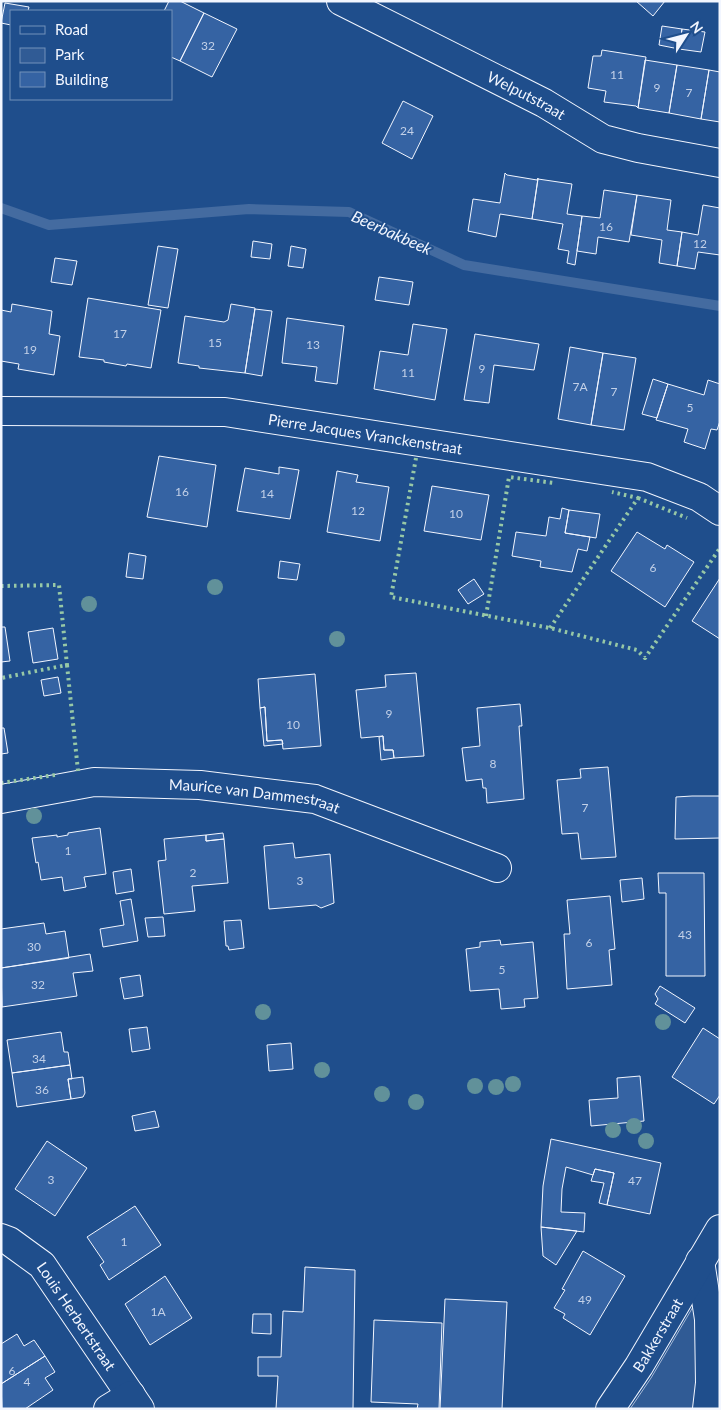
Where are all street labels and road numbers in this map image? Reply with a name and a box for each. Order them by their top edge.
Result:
street label: Welputstraat [484,67,569,123]
street label: Pierre Jacques Vranckenstraat [267,410,464,458]
street label: Maurice van Dammestraat [169,775,343,817]
street label: Louis Herbertstraat [33,1258,120,1374]
street label: Bakkerstraat [629,1294,686,1375]

